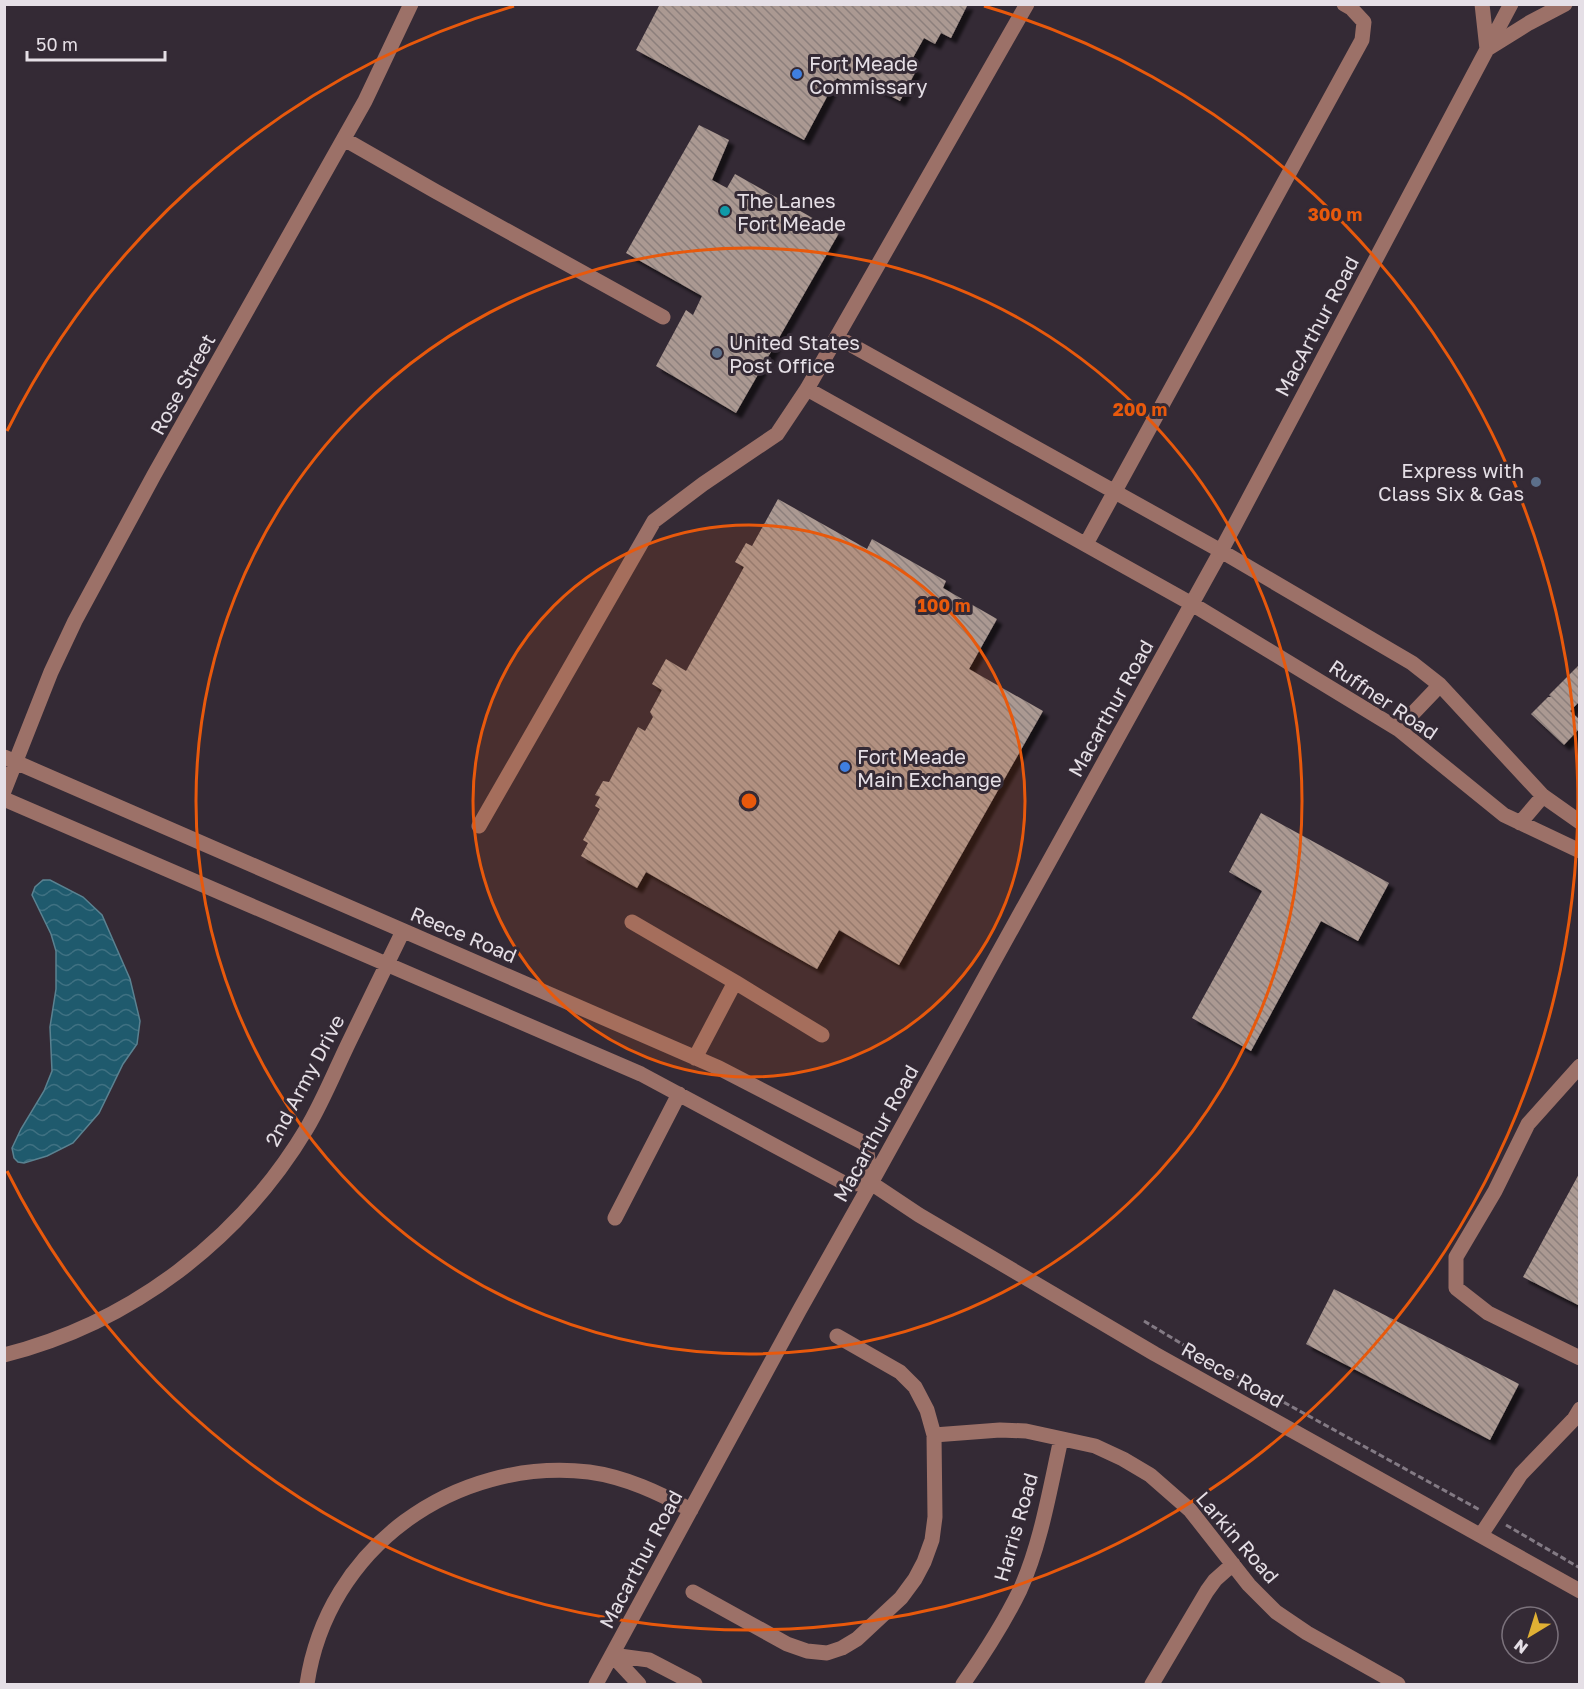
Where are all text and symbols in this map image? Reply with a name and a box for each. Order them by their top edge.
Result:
scale bar [27,24,165,62]
text: 50 m [36,33,78,55]
place label: Fort Meade Commissary [809,51,927,98]
marker: Fort Meade Commissary [790,67,804,81]
place label: The Lanes Fort Meade [737,188,846,235]
text: 300 m [1308,203,1362,225]
marker: The Lanes Fort Meade [718,204,732,218]
street label: MacArthur Road [1269,252,1363,400]
street label: Rose Street [144,329,220,439]
place label: United States Post Office [729,330,860,377]
marker: United States Post Office [710,346,724,360]
text: 200 m [1113,398,1167,420]
place label: Express with Class Six & Gas [1378,458,1524,505]
marker: Express with Class Six & Gas [1529,475,1543,489]
text: 100 m [918,594,970,616]
street label: Macarthur Road [1062,635,1158,781]
street label: Ruffner Road [1325,654,1443,744]
place label: Fort Meade Main Exchange [857,744,1002,791]
marker: Fort Meade Main Exchange [838,760,852,774]
centre of rings [739,791,759,811]
street label: Reece Road [407,901,521,967]
street label: 2nd Army Drive [259,1010,349,1150]
street label: Macarthur Road [827,1060,923,1206]
street label: Reece Road [1178,1336,1288,1412]
street label: Harris Road [988,1470,1042,1584]
street label: Macarthur Road [593,1486,687,1632]
street label: Larkin Road [1192,1486,1284,1588]
north arrow [1500,1605,1560,1665]
text: N [1510,1635,1532,1658]

